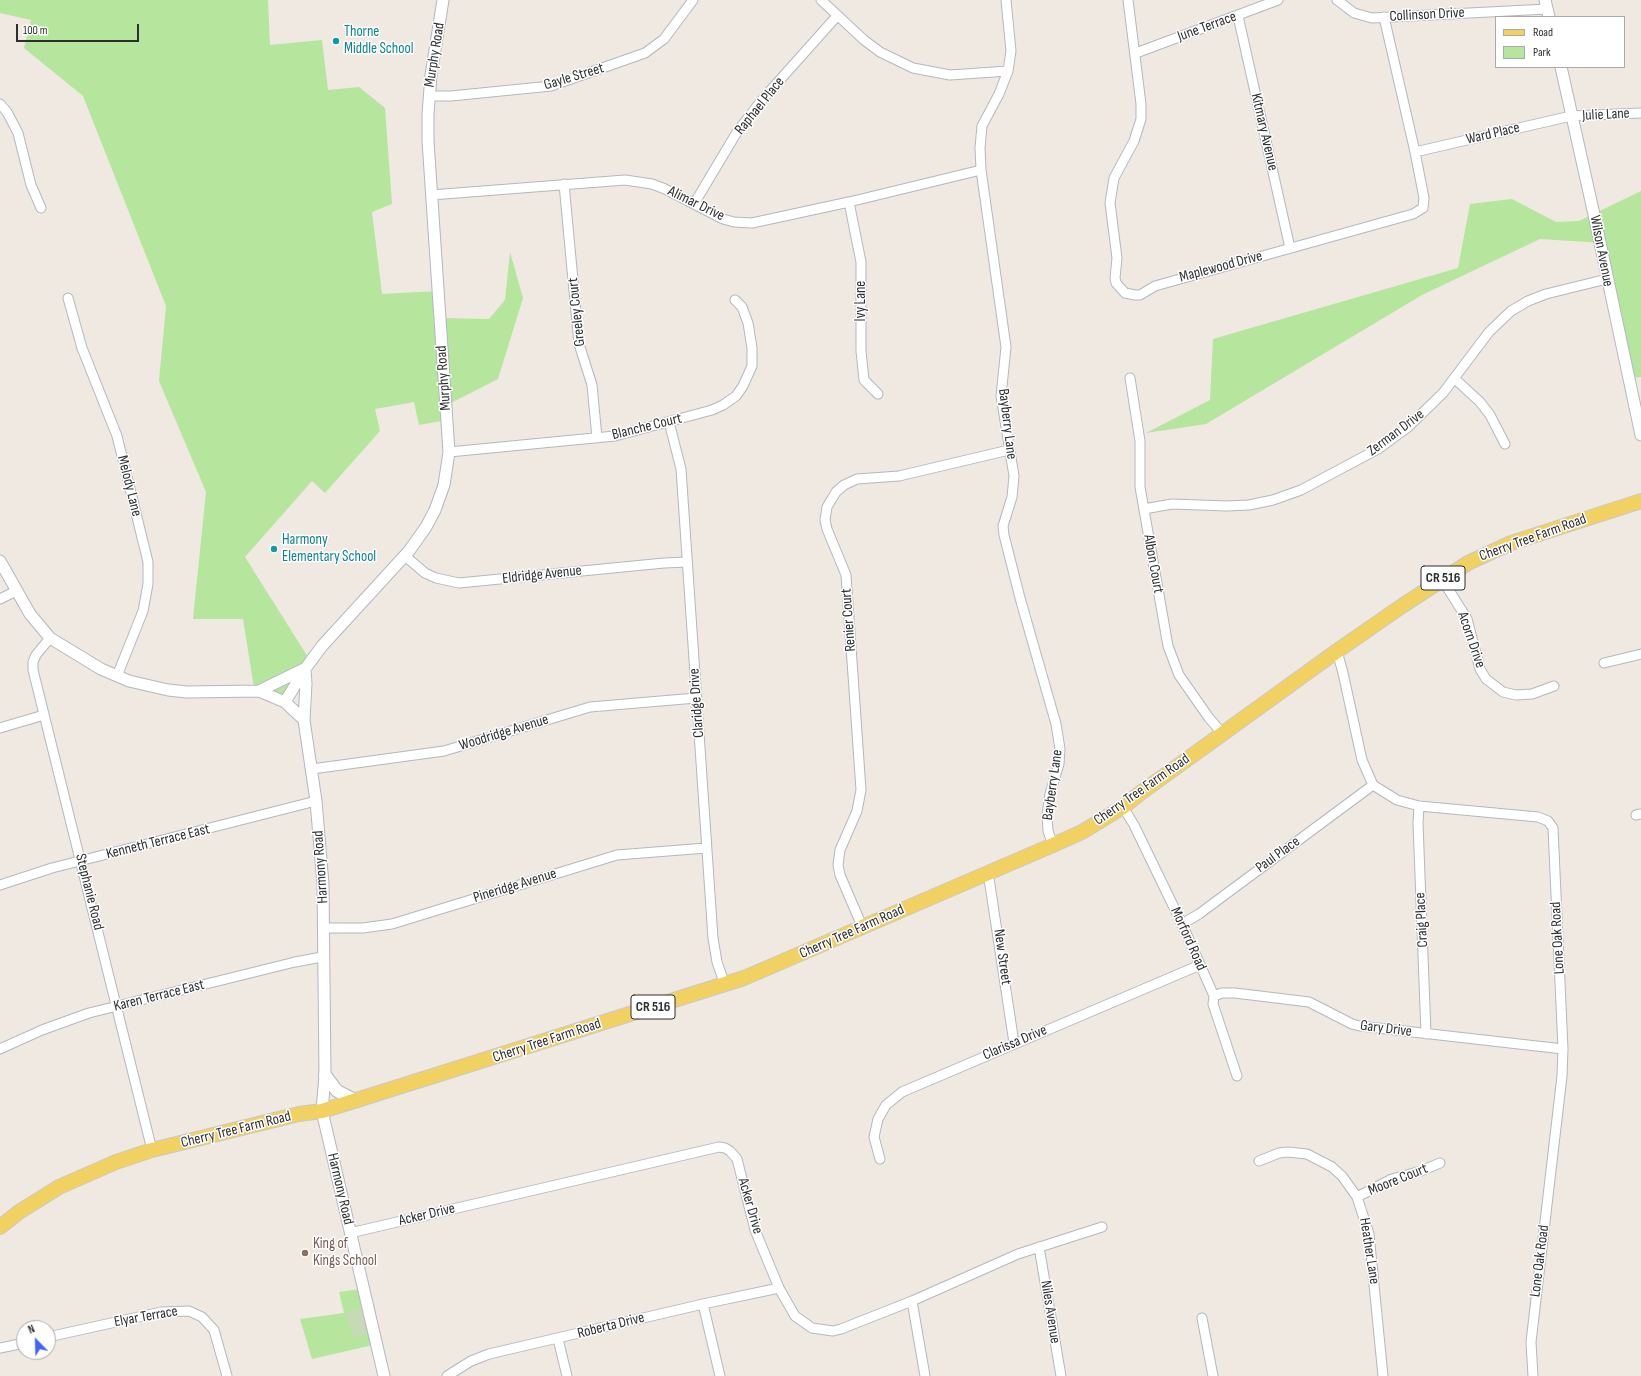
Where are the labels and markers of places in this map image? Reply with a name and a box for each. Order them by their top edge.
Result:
place label: Thorne Middle School [344,23,413,58]
marker: Thorne Middle School [331,36,341,46]
place label: Harmony Elementary School [282,531,376,566]
marker: Harmony Elementary School [269,544,279,554]
place label: King of Kings School [313,1235,377,1270]
marker: King of Kings School [300,1248,310,1258]

